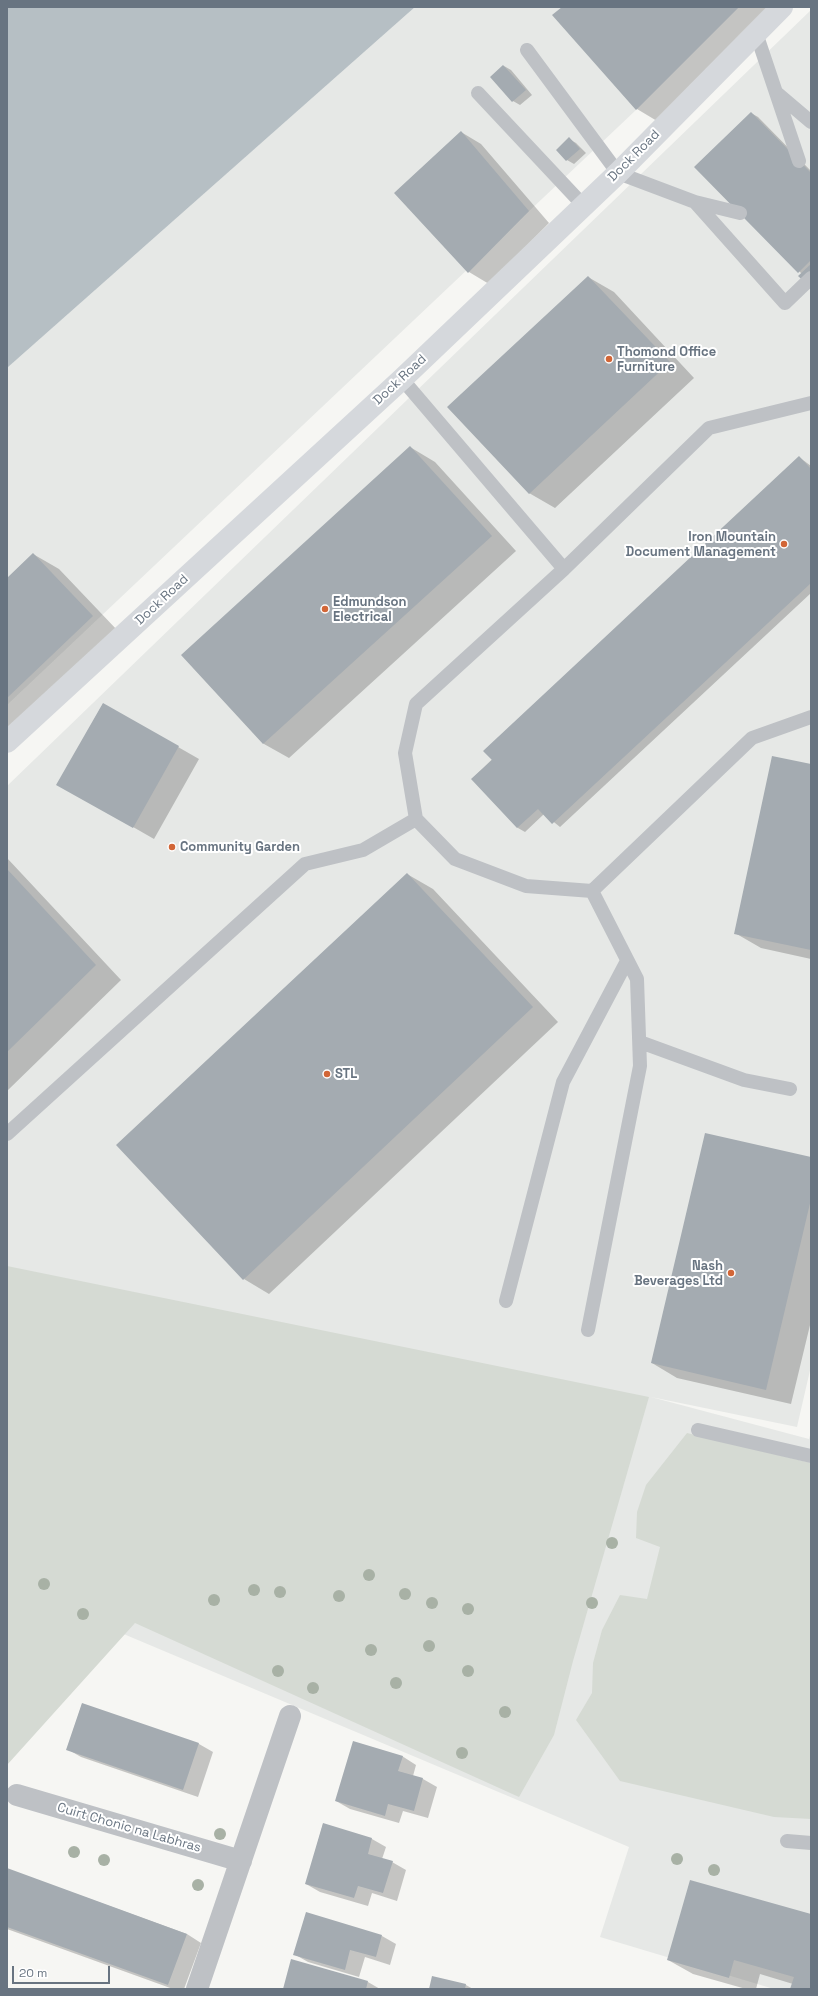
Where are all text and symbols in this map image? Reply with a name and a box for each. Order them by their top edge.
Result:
street label: Dock Road [605,127,663,185]
place label: Thomond Office Furniture [617,344,716,375]
street label: Dock Road [370,352,430,408]
marker: Thomond Office Furniture [604,354,614,364]
place label: Iron Mountain Document Management [626,529,776,560]
marker: Iron Mountain Document Management [779,539,789,549]
street label: Dock Road [132,572,192,628]
place label: Edmundson Electrical [333,594,407,625]
marker: Edmundson Electrical [320,604,330,614]
place label: Community Garden [180,839,300,855]
marker: Community Garden [167,842,177,852]
place label: STL [335,1066,357,1082]
marker: STL [322,1069,332,1079]
place label: Nash Beverages Ltd [634,1258,723,1289]
marker: Nash Beverages Ltd [726,1268,736,1278]
street label: Cuirt Chonic na Labhras [55,1800,203,1856]
scale bar [14,1958,112,1984]
text: 20 m [19,1965,47,1981]

